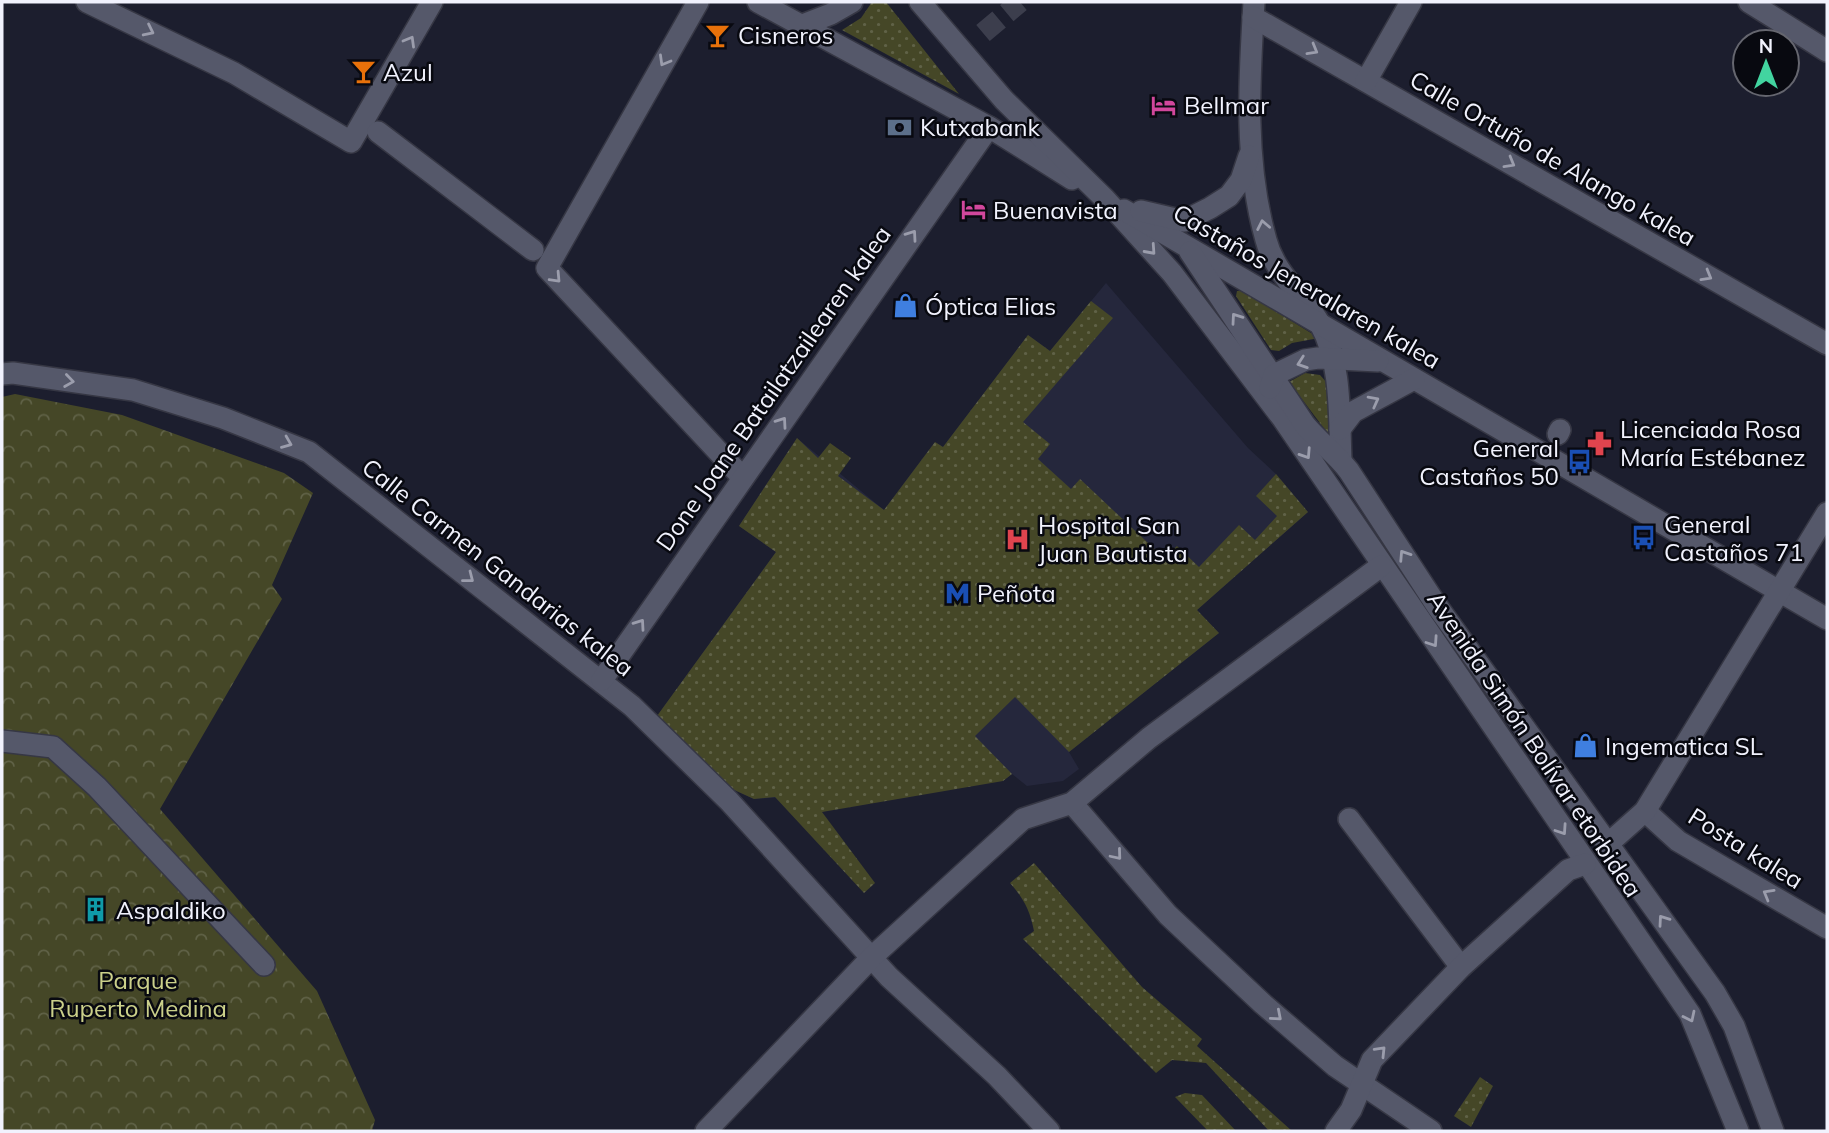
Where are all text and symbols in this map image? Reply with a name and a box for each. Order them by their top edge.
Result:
place label: Cisneros [738,20,833,50]
bar icon: Cisneros [704,21,732,49]
one-way arrow [142,22,154,36]
north arrow [1731,28,1801,98]
text: N [1759,34,1773,58]
one-way arrow [401,35,414,48]
one-way arrow [1305,42,1318,55]
one-way arrow [659,54,672,67]
place label: Azul [383,57,433,87]
bar icon: Azul [349,58,377,86]
street label: Calle Ortuño de Alango kalea [1405,64,1701,252]
place label: Bellmar [1184,90,1269,120]
hotel icon: Bellmar [1150,91,1178,119]
place label: Kutxabank [920,112,1040,142]
bank icon: Kutxabank [886,113,914,141]
one-way arrow [1502,155,1515,168]
place label: Buenavista [993,195,1118,225]
hotel icon: Buenavista [959,196,987,224]
street label: Castaños Jeneralaren kalea [1168,197,1446,375]
one-way arrow [1256,219,1271,231]
street label: Done Joane Batailatzailearen kalea [649,220,897,556]
one-way arrow [904,230,916,243]
one-way arrow [1142,242,1155,255]
one-way arrow [1700,268,1713,281]
one-way arrow [547,270,560,283]
place label: Óptica Elias [925,291,1056,321]
shop icon: Óptica Elias [891,292,919,320]
one-way arrow [1232,313,1244,326]
one-way arrow [1297,355,1309,369]
one-way arrow [63,373,75,388]
one-way arrow [1367,396,1380,409]
place label: Licenciada Rosa María Estébanez [1620,414,1805,472]
one-way arrow [774,417,786,430]
pharmacy icon: Licenciada Rosa María Estébanez [1586,429,1614,457]
place label: General Castaños 50 [1419,433,1559,491]
one-way arrow [280,435,292,449]
one-way arrow [1297,446,1310,459]
bus stop icon: General Castaños 50 [1565,448,1593,476]
street label: Calle Carmen Gandarias kalea [356,452,640,682]
place label: General Castaños 71 [1664,509,1804,567]
place label: Hospital San Juan Bautista [1038,510,1188,568]
bus stop icon: General Castaños 71 [1630,524,1658,552]
hospital icon: Hospital San Juan Bautista [1004,525,1032,553]
one-way arrow [1399,550,1412,563]
one-way arrow [462,570,474,583]
place label: Peñota [977,578,1056,608]
metro station icon: Peñota [943,579,971,607]
street label: Avenida Simón Bolívar etorbidea [1421,585,1649,903]
one-way arrow [632,619,644,632]
one-way arrow [1425,634,1437,647]
place label: Ingematica SL [1605,731,1763,761]
shop icon: Ingematica SL [1571,732,1599,760]
street label: Posta kalea [1683,801,1809,895]
one-way arrow [1554,822,1566,835]
one-way arrow [1108,847,1121,859]
one-way arrow [1763,889,1776,902]
place label: Aspaldiko [116,895,226,925]
building icon: Aspaldiko [82,896,110,924]
one-way arrow [1659,915,1672,928]
park label: Parque Ruperto Medina [49,965,227,1023]
one-way arrow [1268,1008,1281,1020]
one-way arrow [1682,1010,1696,1022]
one-way arrow [1372,1046,1385,1059]

